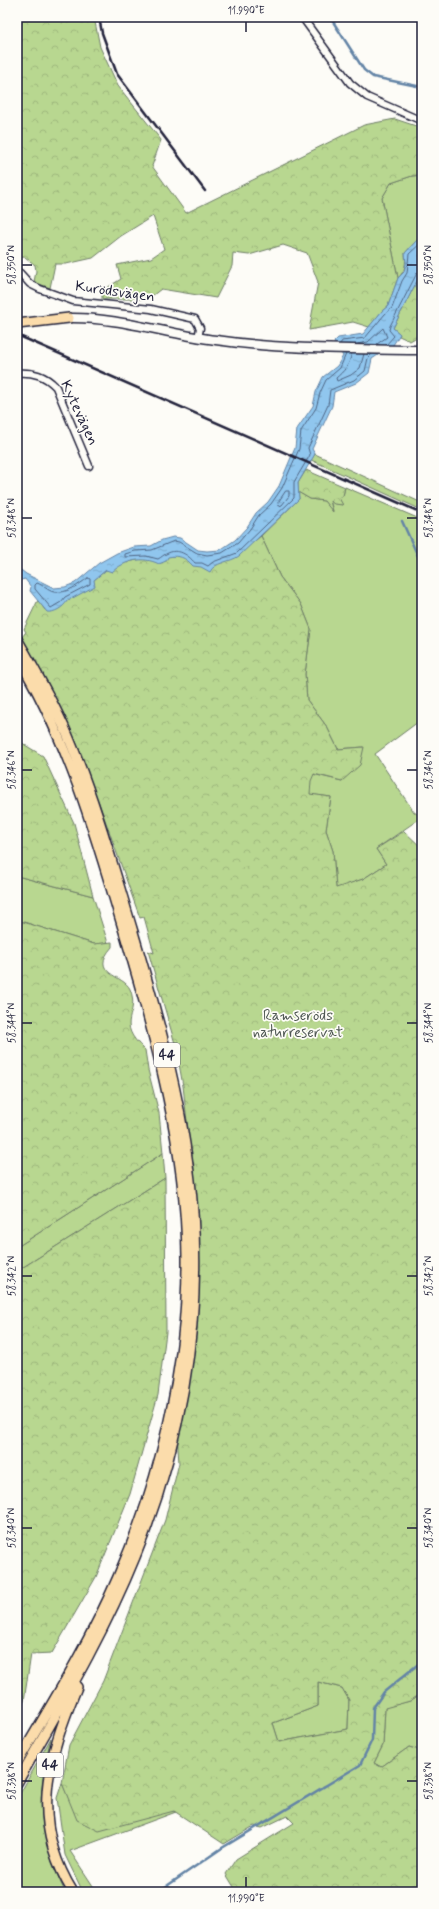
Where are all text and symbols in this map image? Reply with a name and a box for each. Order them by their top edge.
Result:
text: 11.990°E [227,4,265,18]
text: 58.350°N [5,245,19,285]
text: 58.350°N [422,245,436,285]
street label: Kurödsvägen [74,277,156,307]
street label: Kytevägen [55,377,103,449]
text: 58.348°N [5,498,19,538]
text: 58.348°N [422,498,436,538]
text: 58.346°N [5,750,19,790]
text: 58.346°N [422,750,436,790]
text: 58.344°N [5,1002,19,1043]
text: 58.344°N [422,1002,436,1043]
park label: Ramseröds naturreservat [253,1006,343,1043]
road number: 44 [154,1043,180,1067]
text: 58.342°N [5,1255,19,1296]
text: 58.342°N [422,1255,436,1296]
text: 58.340°N [5,1507,19,1548]
text: 58.340°N [422,1507,436,1548]
road number: 44 [37,1753,63,1777]
text: 58.338°N [5,1762,19,1800]
text: 58.338°N [422,1762,436,1800]
text: 11.990°E [227,1892,265,1906]

